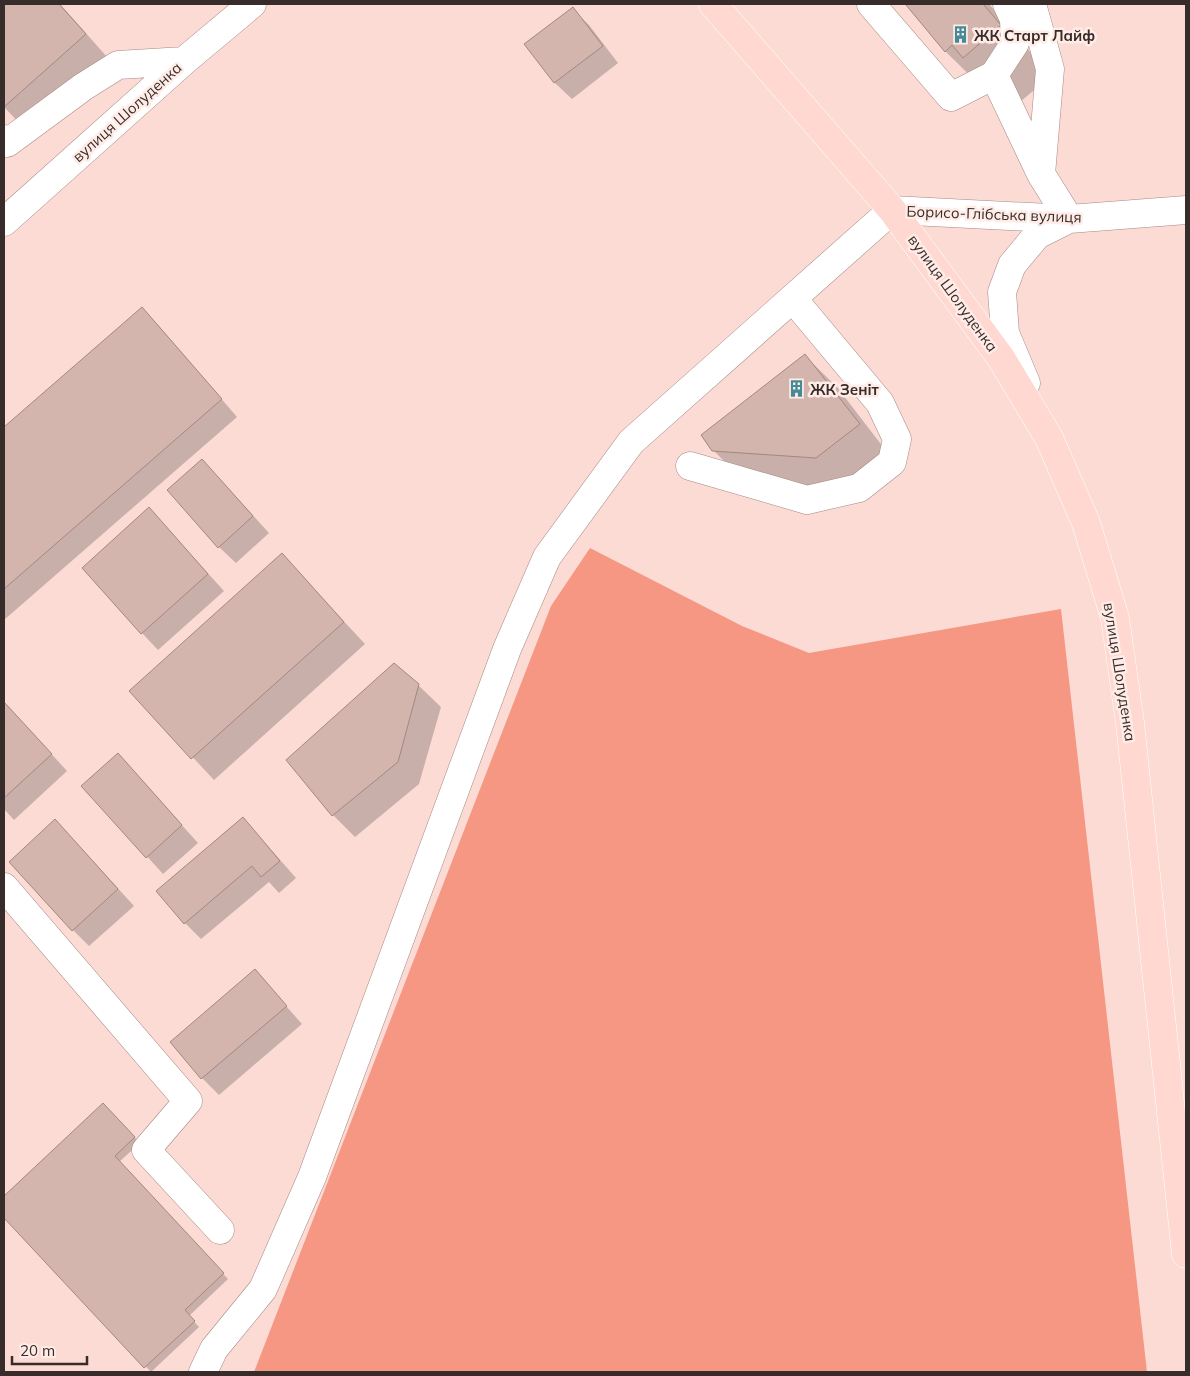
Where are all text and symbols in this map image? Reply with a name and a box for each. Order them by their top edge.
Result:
building icon: ЖК Старт Лайф [950,25,970,45]
place label: ЖК Старт Лайф [974,26,1095,45]
street label: вулиця Шолуденка [69,58,185,166]
street label: Борисо-Глібська вулиця [906,201,1082,227]
street label: вулиця Шолуденка [904,231,1002,355]
building icon: ЖК Зеніт [786,379,806,399]
place label: ЖК Зеніт [810,380,880,399]
street label: вулиця Шолуденка [1100,601,1140,743]
scale bar [12,1334,88,1366]
text: 20 m [20,1341,55,1360]

